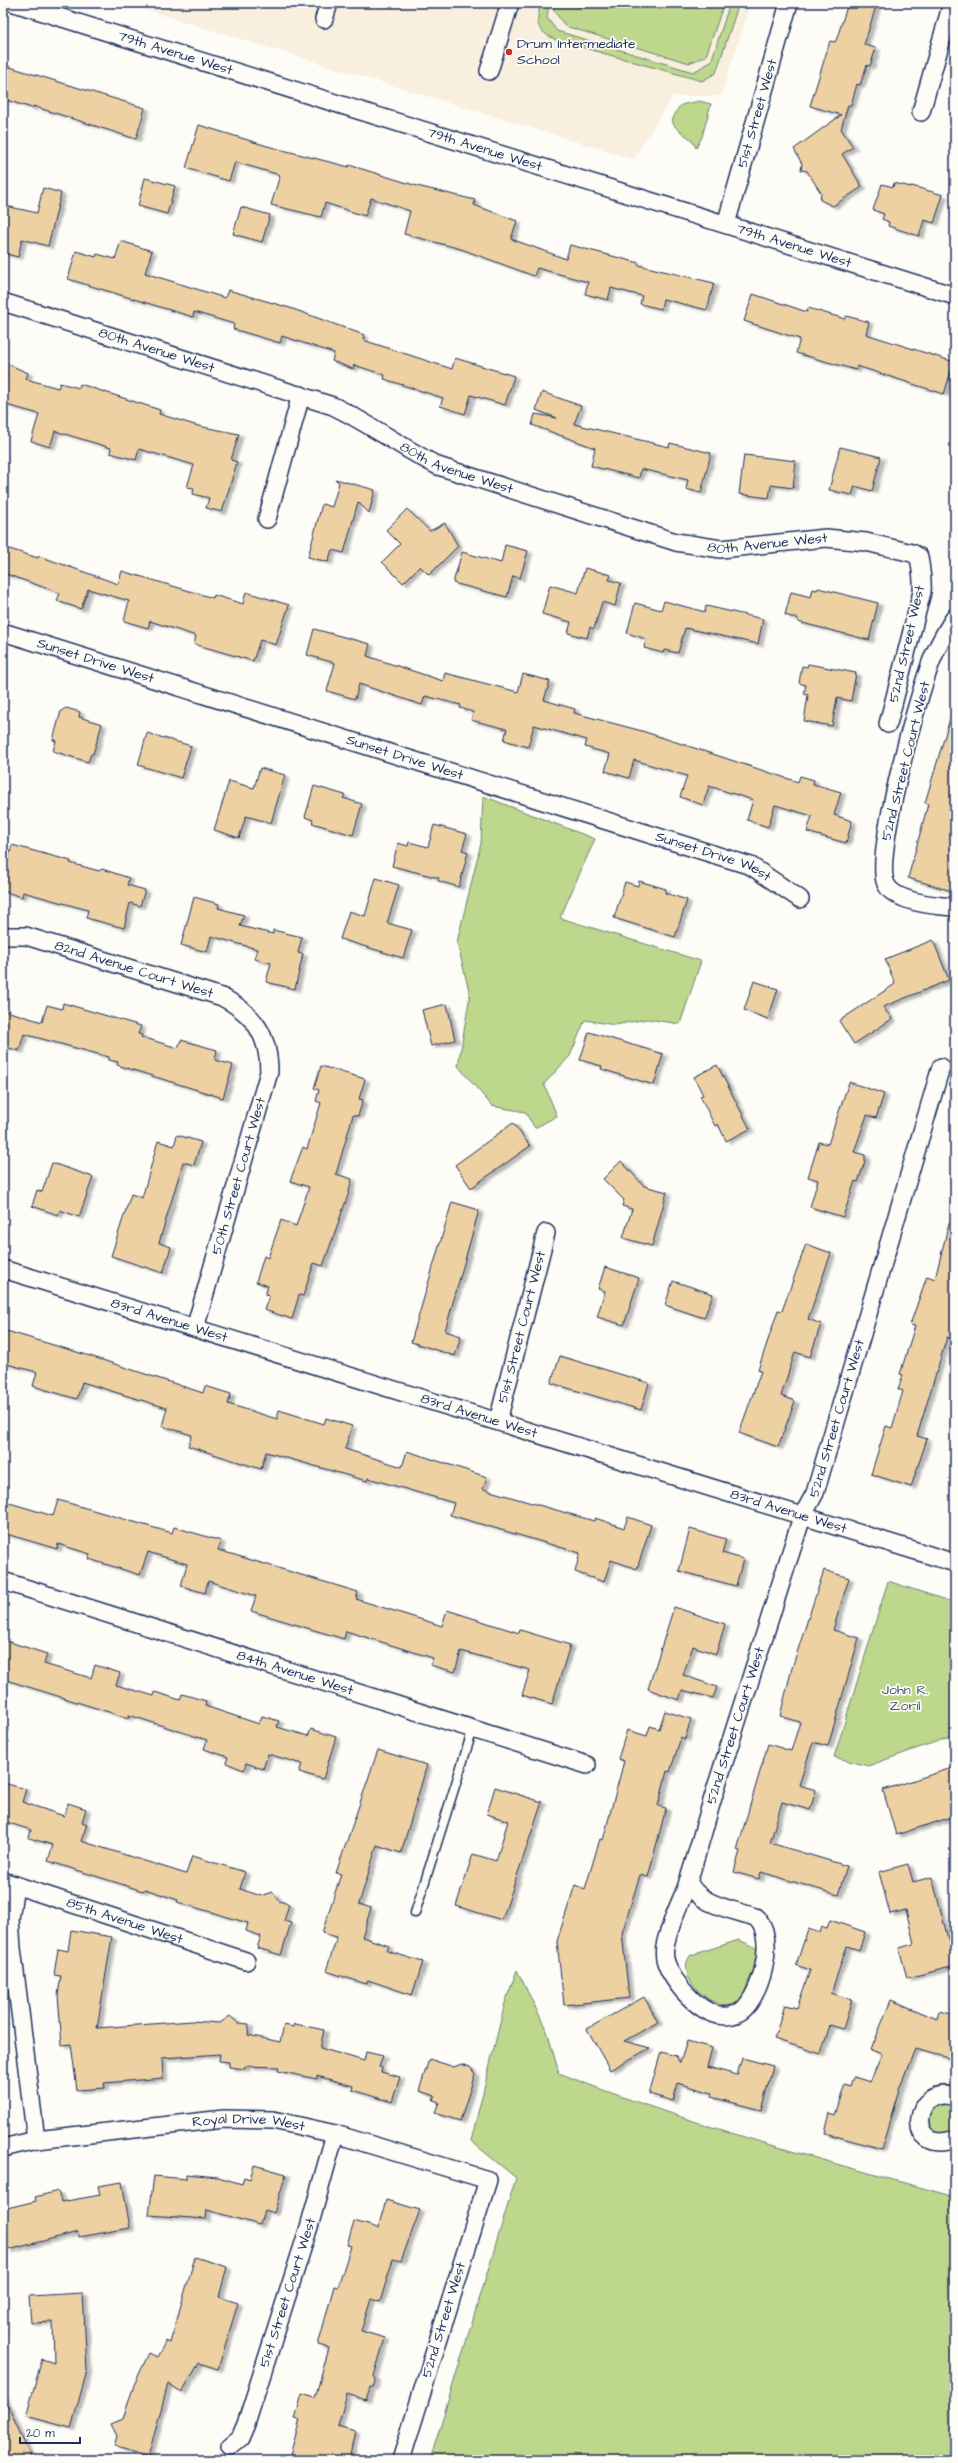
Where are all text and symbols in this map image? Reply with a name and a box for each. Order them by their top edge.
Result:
street label: 79th Avenue West [115,26,236,81]
place label: Drum Intermediate School [517,34,636,70]
marker: Drum Intermediate School [504,47,514,57]
street label: 51st Street West [733,56,783,170]
street label: 79th Avenue West [425,122,545,177]
street label: 79th Avenue West [734,219,854,273]
street label: 80th Avenue West [96,323,217,378]
street label: 80th Avenue West [396,437,516,499]
street label: 80th Avenue West [706,528,829,560]
street label: 52nd Street West [884,583,930,705]
street label: Sunset Drive West [34,633,157,689]
street label: 52nd Street Court West [876,679,936,843]
street label: Sunset Drive West [344,730,466,786]
street label: Sunset Drive West [653,827,775,887]
street label: 82nd Avenue Court West [52,935,216,1004]
street label: 50th Street Court West [207,1095,271,1257]
street label: 51st Street Court West [493,1249,551,1405]
street label: 83rd Avenue West [108,1293,230,1348]
street label: 52nd Street Court West [804,1337,870,1500]
street label: 83rd Avenue West [418,1388,540,1443]
street label: 83rd Avenue West [728,1484,850,1539]
street label: 52nd Street Court West [702,1644,770,1807]
street label: 84th Avenue West [234,1645,356,1701]
park label: John R. Zoril [882,1680,928,1716]
street label: 85th Avenue West [64,1892,186,1950]
street label: Royal Drive West [191,2109,307,2137]
street label: 51st Street Court West [255,2215,321,2370]
street label: 52nd Street West [417,2259,471,2380]
scale bar [20,2419,80,2445]
text: 20 m [26,2425,55,2442]

